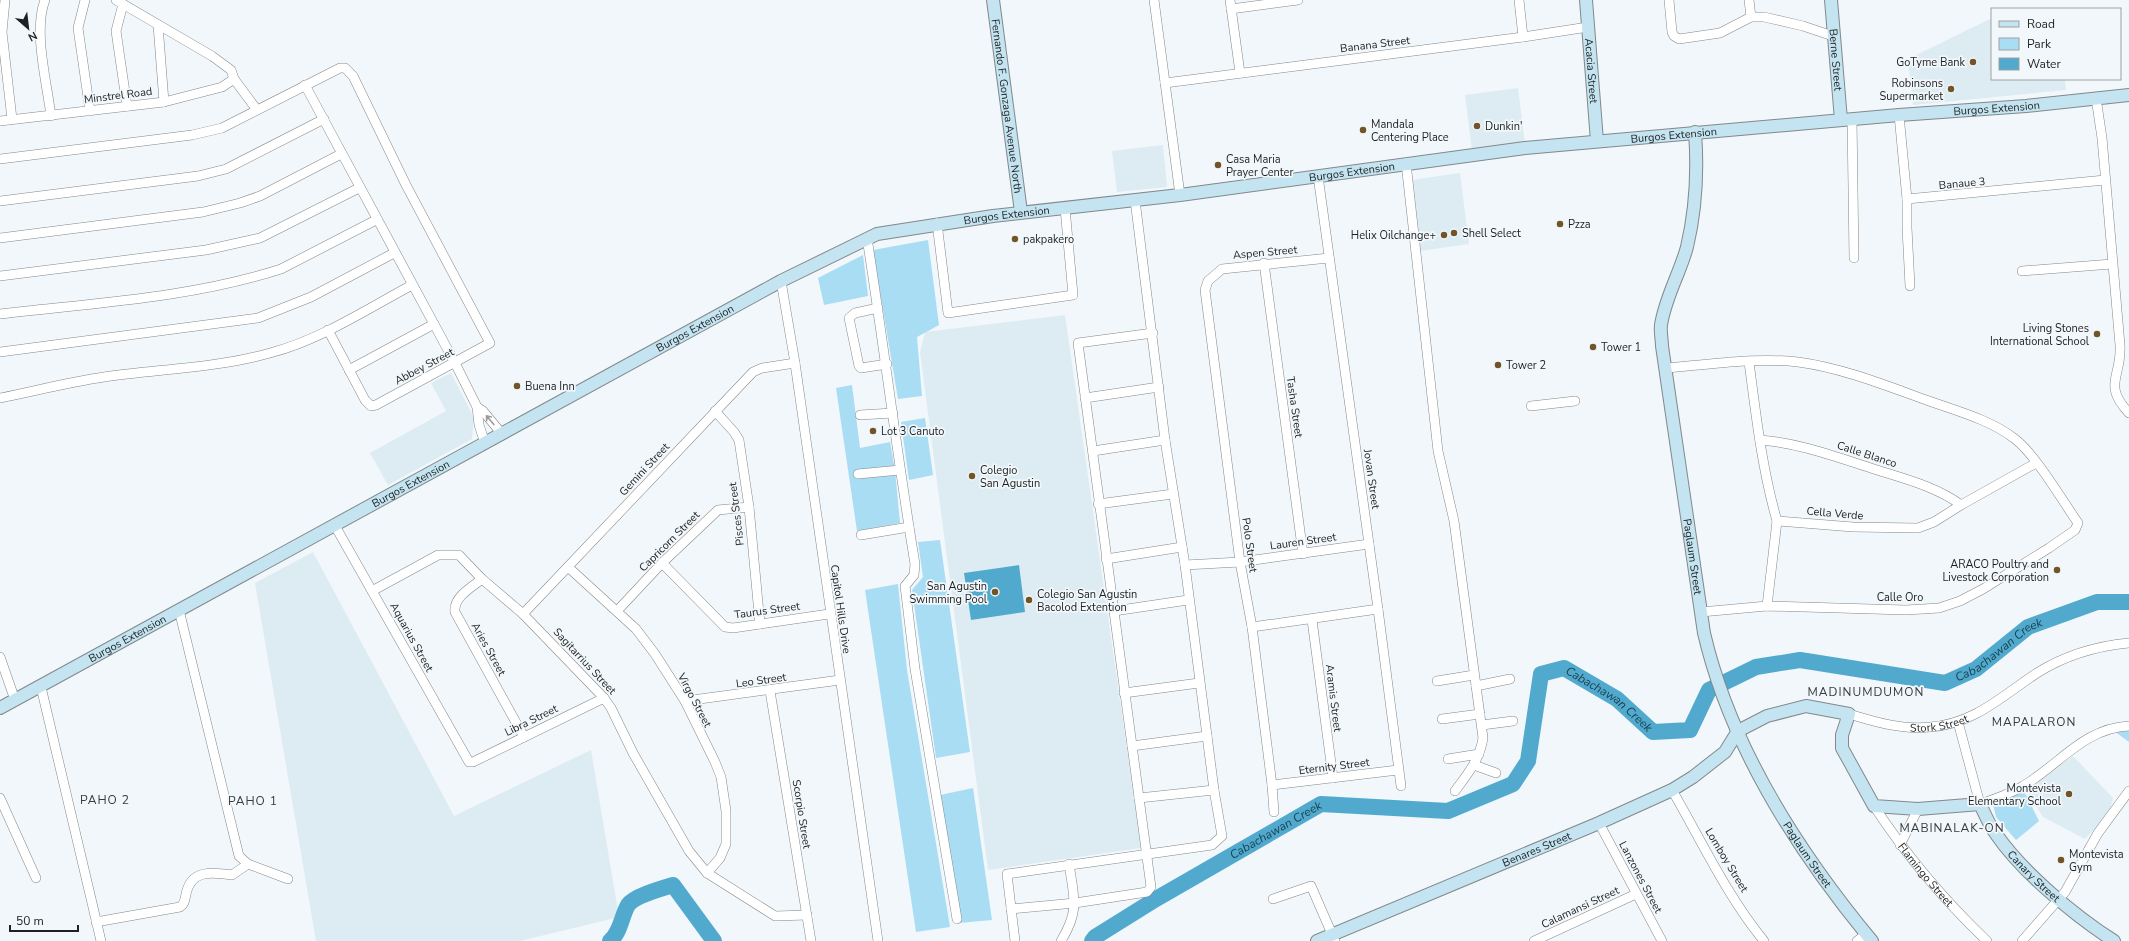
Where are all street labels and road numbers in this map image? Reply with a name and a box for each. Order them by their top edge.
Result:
street label: Fernando F. Gonzaga Avenue North [988,18,1025,194]
street label: Berne Street [1825,28,1846,92]
street label: Banana Street [1339,33,1411,56]
street label: Acacia Street [1581,38,1601,104]
street label: Minstrel Road [83,84,153,107]
street label: Burgos Extension [1953,98,2041,119]
street label: Burgos Extension [1630,124,1717,147]
street label: Burgos Extension [1308,159,1396,185]
street label: Banaue 3 [1938,174,1986,193]
street label: Burgos Extension [963,203,1050,228]
street label: Aspen Street [1232,242,1298,263]
street label: Burgos Extension [654,301,737,356]
street label: Abbey Street [392,344,457,388]
street label: Tasha Street [1283,375,1306,439]
street label: Calle Blanco [1835,438,1899,471]
street label: Gemini Street [616,439,673,499]
street label: Jovan Street [1360,447,1383,510]
street label: Burgos Extension [369,457,452,511]
street label: Pisces Street [725,481,748,547]
street label: Cella Verde [1806,504,1864,523]
street label: Capricorn Street [636,508,703,575]
street label: Polo Street [1238,517,1261,573]
street label: Paglaum Street [1679,518,1705,596]
street label: Lauren Street [1269,529,1337,554]
street label: Capitol Hills Drive [827,564,854,655]
street label: Calle Oro [1877,590,1923,605]
street label: Taurus Street [733,598,801,623]
street label: Aquarius Street [386,600,437,675]
street label: Burgos Extension [86,612,169,666]
street label: Aries Street [468,620,509,679]
street label: Sagitarrius Street [550,625,620,698]
street label: Aramis Street [1322,663,1345,733]
street label: Virgo Street [674,670,715,730]
street label: Leo Street [735,670,787,691]
street label: Libra Street [502,701,560,740]
street label: Stork Street [1910,711,1971,736]
street label: Eternity Street [1298,755,1370,778]
street label: Scorpio Street [789,778,814,850]
street label: Paglaum Street [1779,819,1835,891]
street label: Lomboy Street [1701,825,1752,895]
street label: Benares Street [1500,828,1574,871]
street label: Lanzones Street [1615,839,1666,916]
street label: Flamingo Street [1894,840,1956,910]
street label: Canary Street [2004,847,2063,906]
street label: Calamansi Street [1539,883,1622,932]

